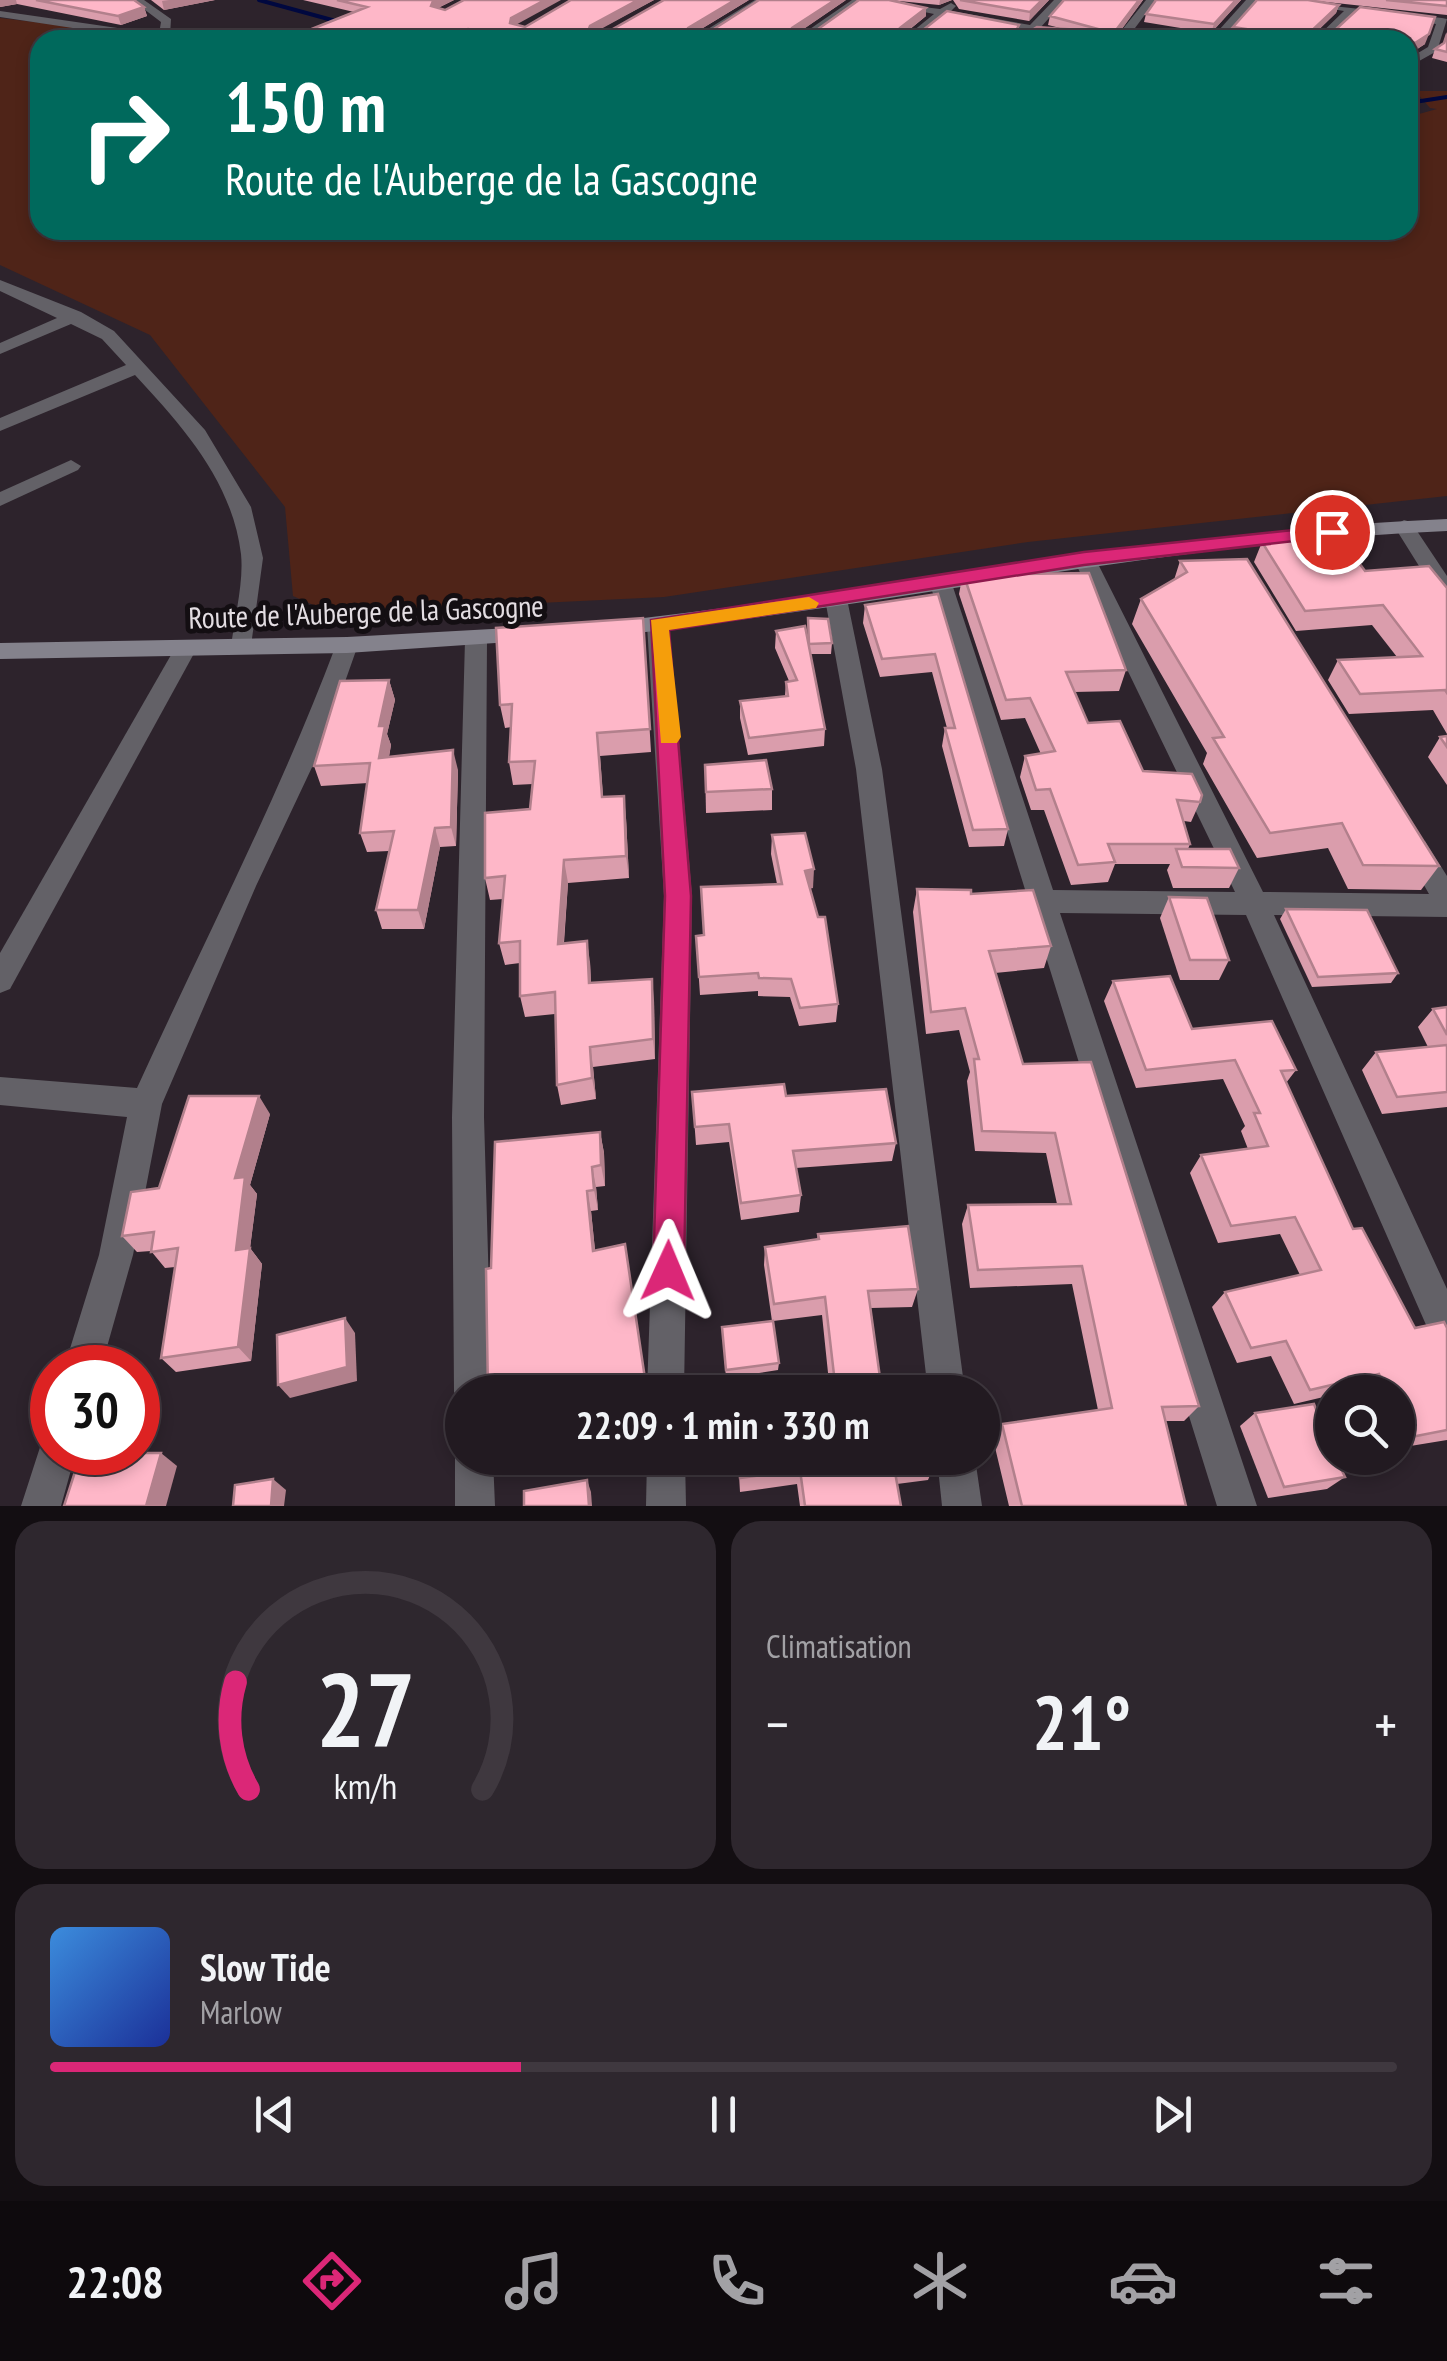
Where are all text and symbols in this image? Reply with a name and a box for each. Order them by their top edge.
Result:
text: 150 m [225,61,386,151]
icon: right [60,70,190,200]
text: Route de l'Auberge de la Gascogne [225,149,758,207]
pin [1290,490,1375,575]
icon: arrive [1305,505,1360,560]
street label: Route de l'Auberge de la Gascogne [188,585,544,637]
position arrow [616,1219,720,1323]
speed limit sign: 30 [30,1345,160,1475]
map controls [1315,1375,1415,1475]
button: search [1315,1375,1415,1475]
text: 22:09 · 1 min · 330 m [576,1400,869,1449]
text: Climatisation [766,1625,912,1667]
text: 27 [316,1641,415,1776]
text: 21° [1032,1674,1131,1771]
text: − [766,1688,789,1759]
text: + [1374,1688,1397,1759]
text: km/h [334,1763,397,1809]
text: Slow Tide [200,1942,331,1991]
text: Marlow [200,1991,282,2033]
icon: previous [247,2087,302,2142]
icon: pause [696,2087,751,2142]
icon: next [1145,2087,1200,2142]
icon: directions [297,2246,367,2316]
icon: music [499,2246,569,2316]
icon: phone [702,2246,772,2316]
icon: climate [905,2246,975,2316]
icon: car [1108,2246,1178,2316]
icon: filters [1311,2246,1381,2316]
text: 22:08 [66,2252,164,2310]

